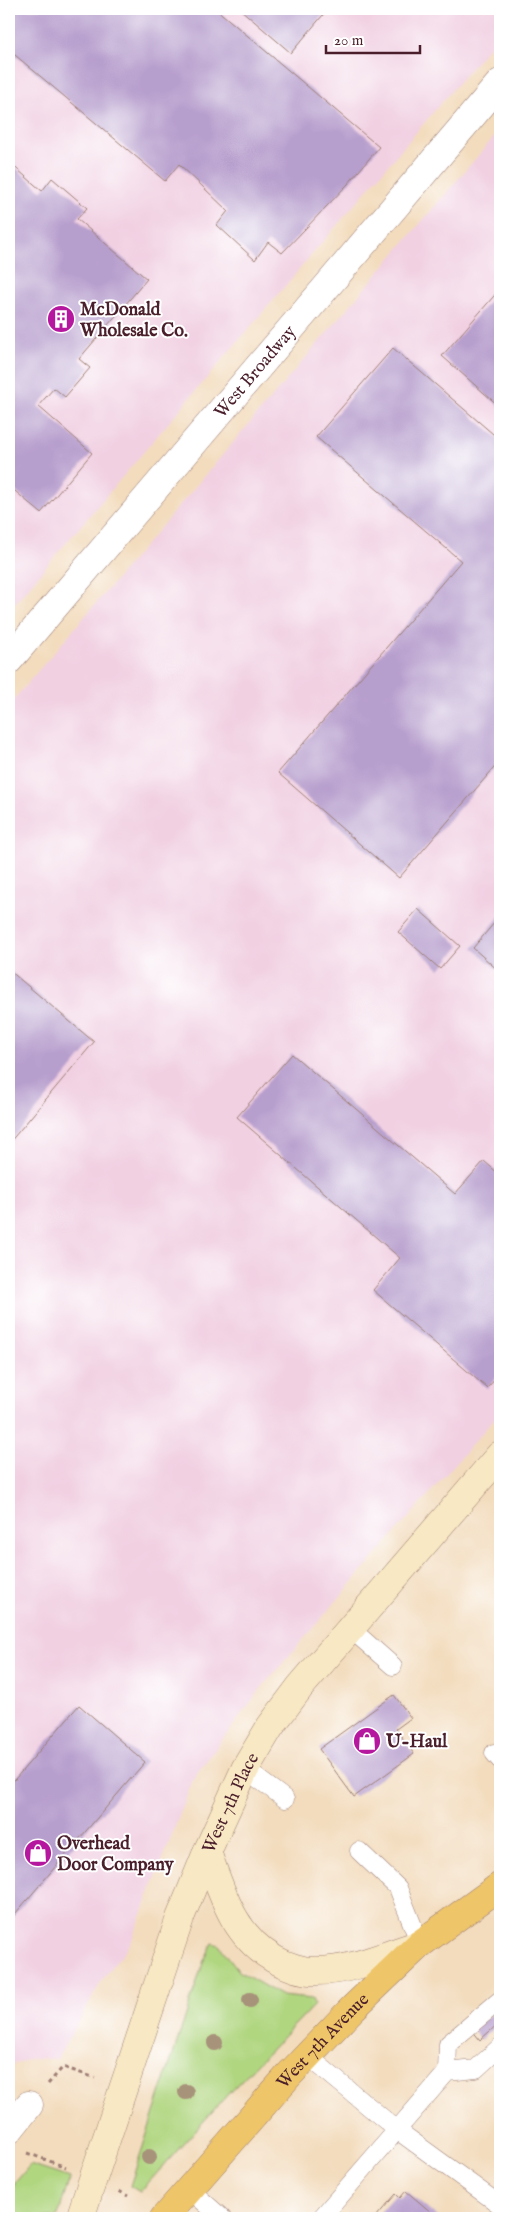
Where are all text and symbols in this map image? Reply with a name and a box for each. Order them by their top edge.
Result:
scale bar [326,22,420,54]
text: 20 m [334,31,364,50]
place label: McDonald Wholesale Co. [79,299,188,343]
building icon: McDonald Wholesale Co. [46,304,76,334]
street label: West Broadway [210,321,302,423]
shop icon: U-Haul [352,1726,382,1756]
place label: U-Haul [385,1731,448,1754]
street label: West 7th Place [198,1749,265,1857]
place label: Overhead Door Company [57,1833,175,1877]
shop icon: Overhead Door Company [23,1838,53,1868]
street label: West 7th Avenue [272,1989,375,2094]

